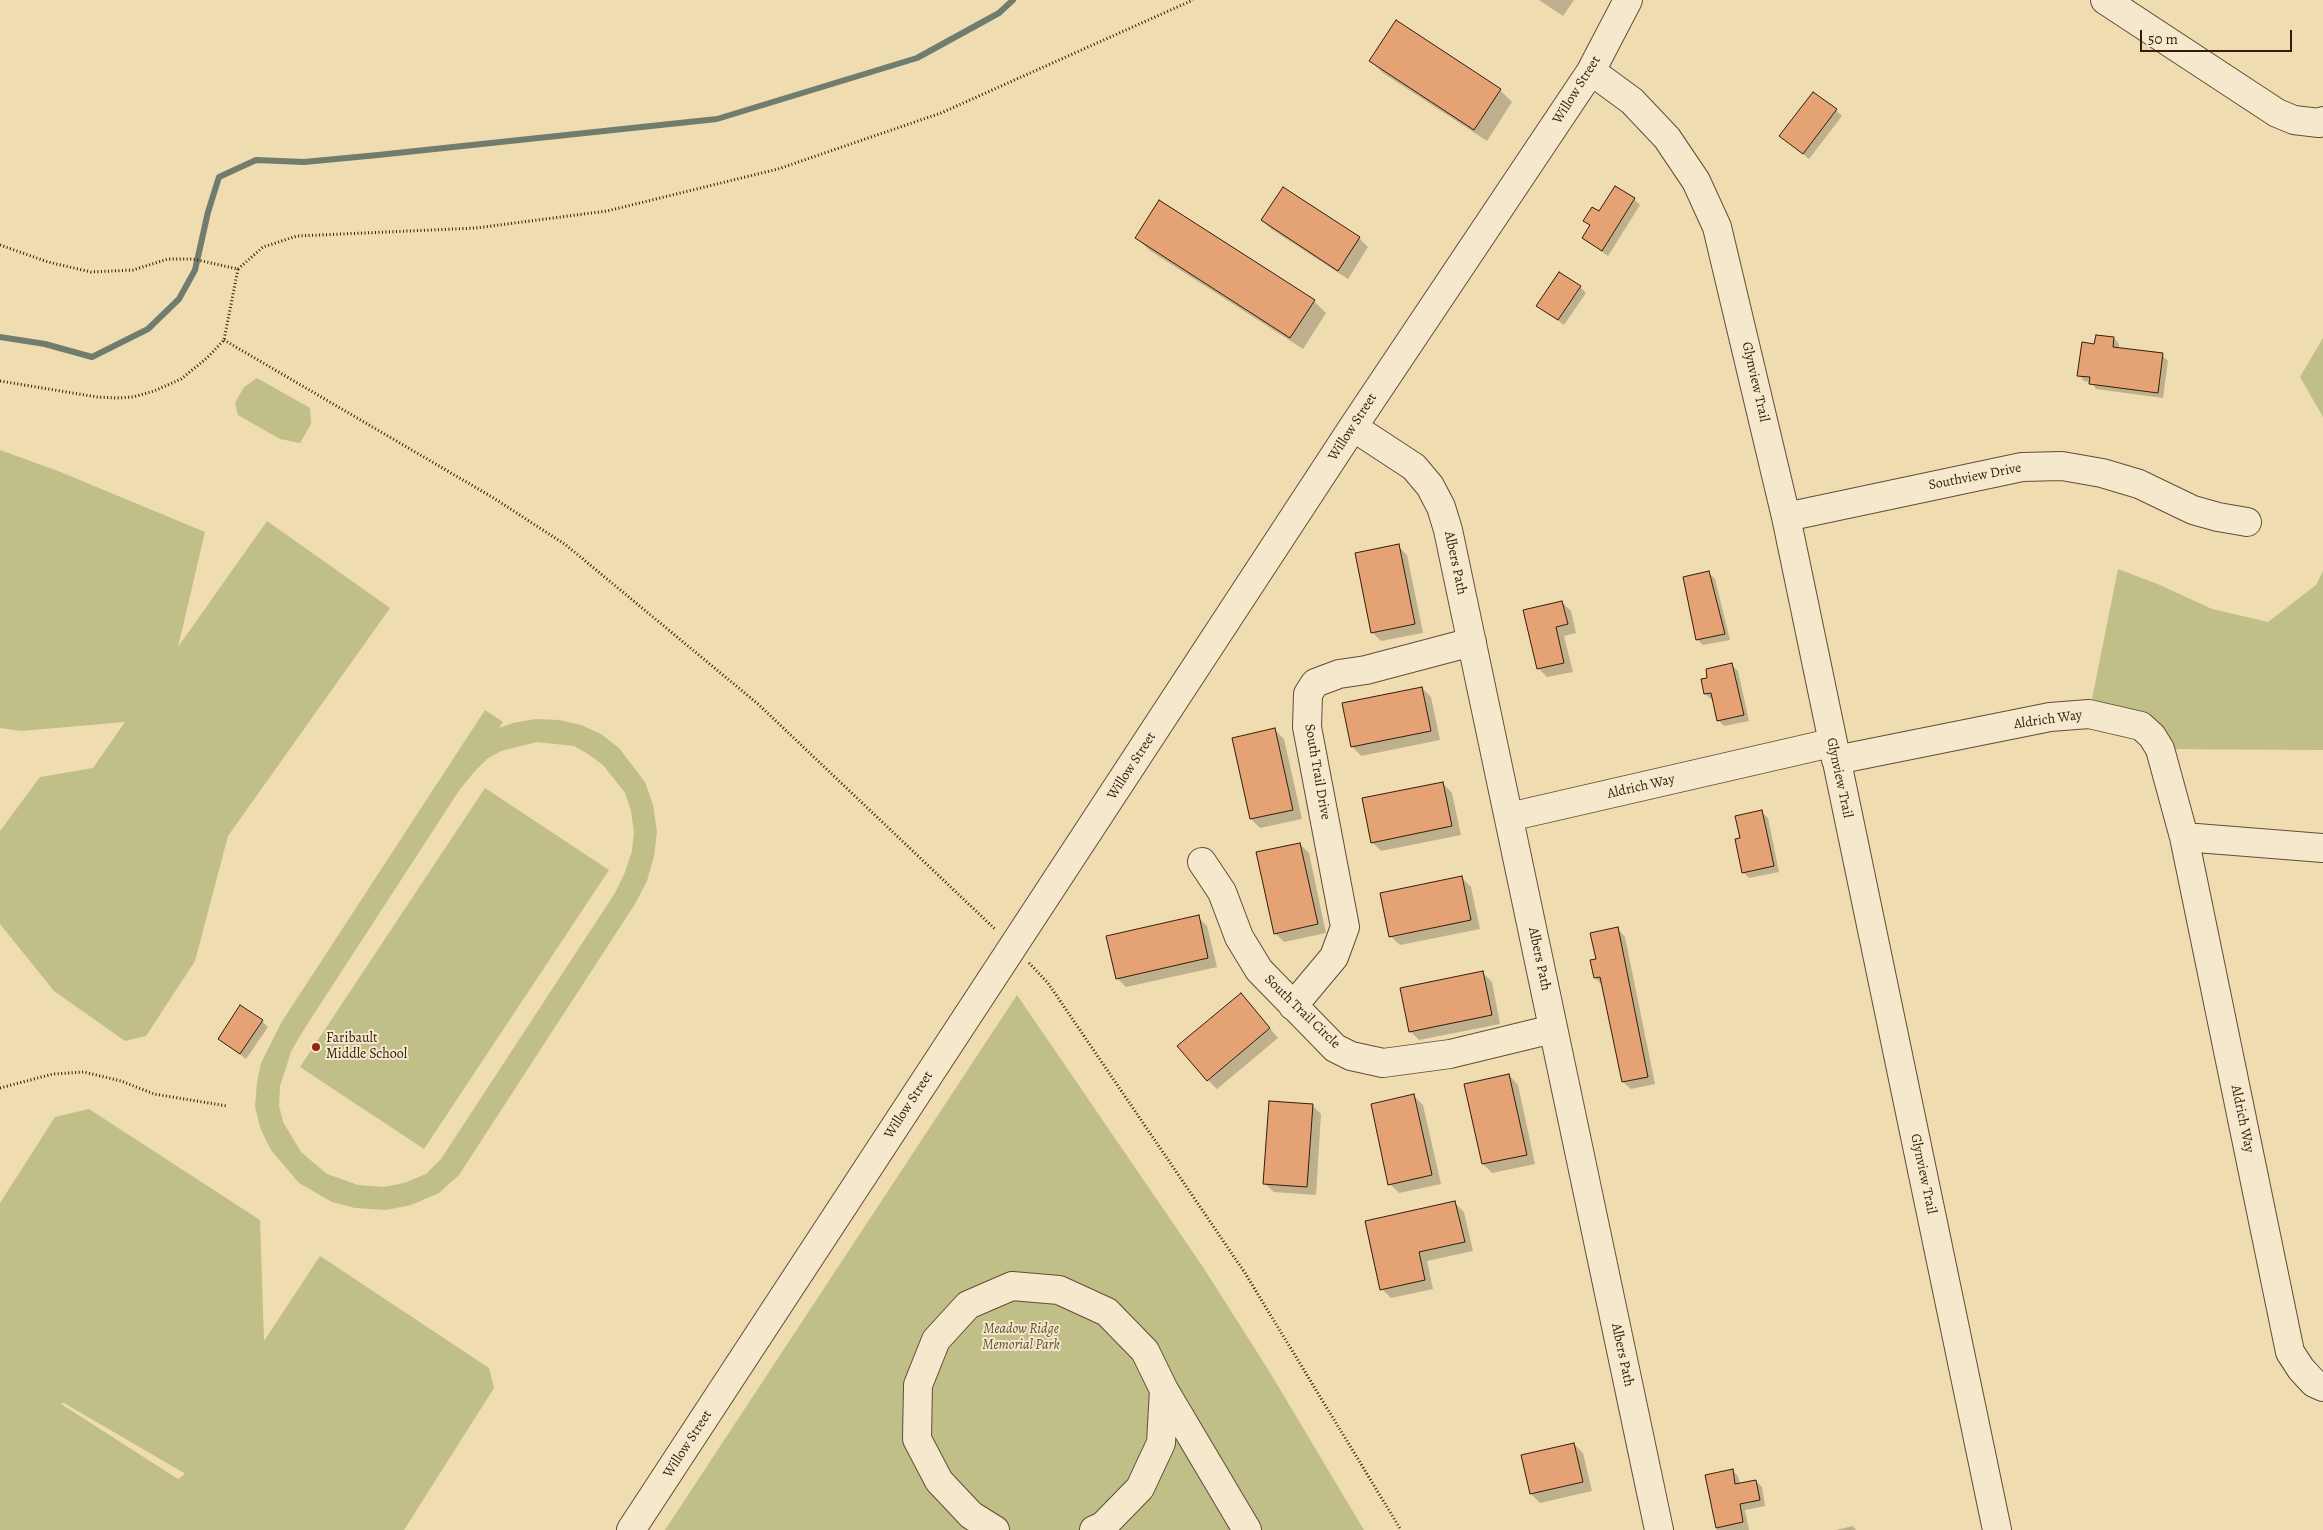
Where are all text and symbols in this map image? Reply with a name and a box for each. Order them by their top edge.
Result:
scale bar [2143,20,2296,52]
text: 50 m [2148,29,2178,49]
street label: Willow Street [1549,53,1605,127]
street label: Glynview Trail [1738,340,1772,424]
street label: Willow Street [1325,390,1381,464]
street label: Southview Drive [1927,460,2023,494]
street label: Albers Path [1440,530,1470,596]
street label: Aldrich Way [2013,707,2083,733]
street label: South Trail Drive [1300,723,1334,821]
street label: Willow Street [1104,729,1160,803]
street label: Glynview Trail [1822,736,1856,820]
street label: Aldrich Way [1606,771,1676,803]
street label: Albers Path [1524,926,1554,992]
street label: South Trail Circle [1261,972,1343,1052]
place label: Faribault Middle School [326,1031,407,1064]
marker: Faribault Middle School [310,1041,322,1053]
street label: Willow Street [881,1068,937,1142]
street label: Aldrich Way [2227,1084,2257,1154]
street label: Glynview Trail [1906,1132,1940,1216]
park label: Meadow Ridge Memorial Park [982,1322,1060,1354]
street label: Albers Path [1607,1322,1637,1388]
street label: Willow Street [660,1407,716,1481]

